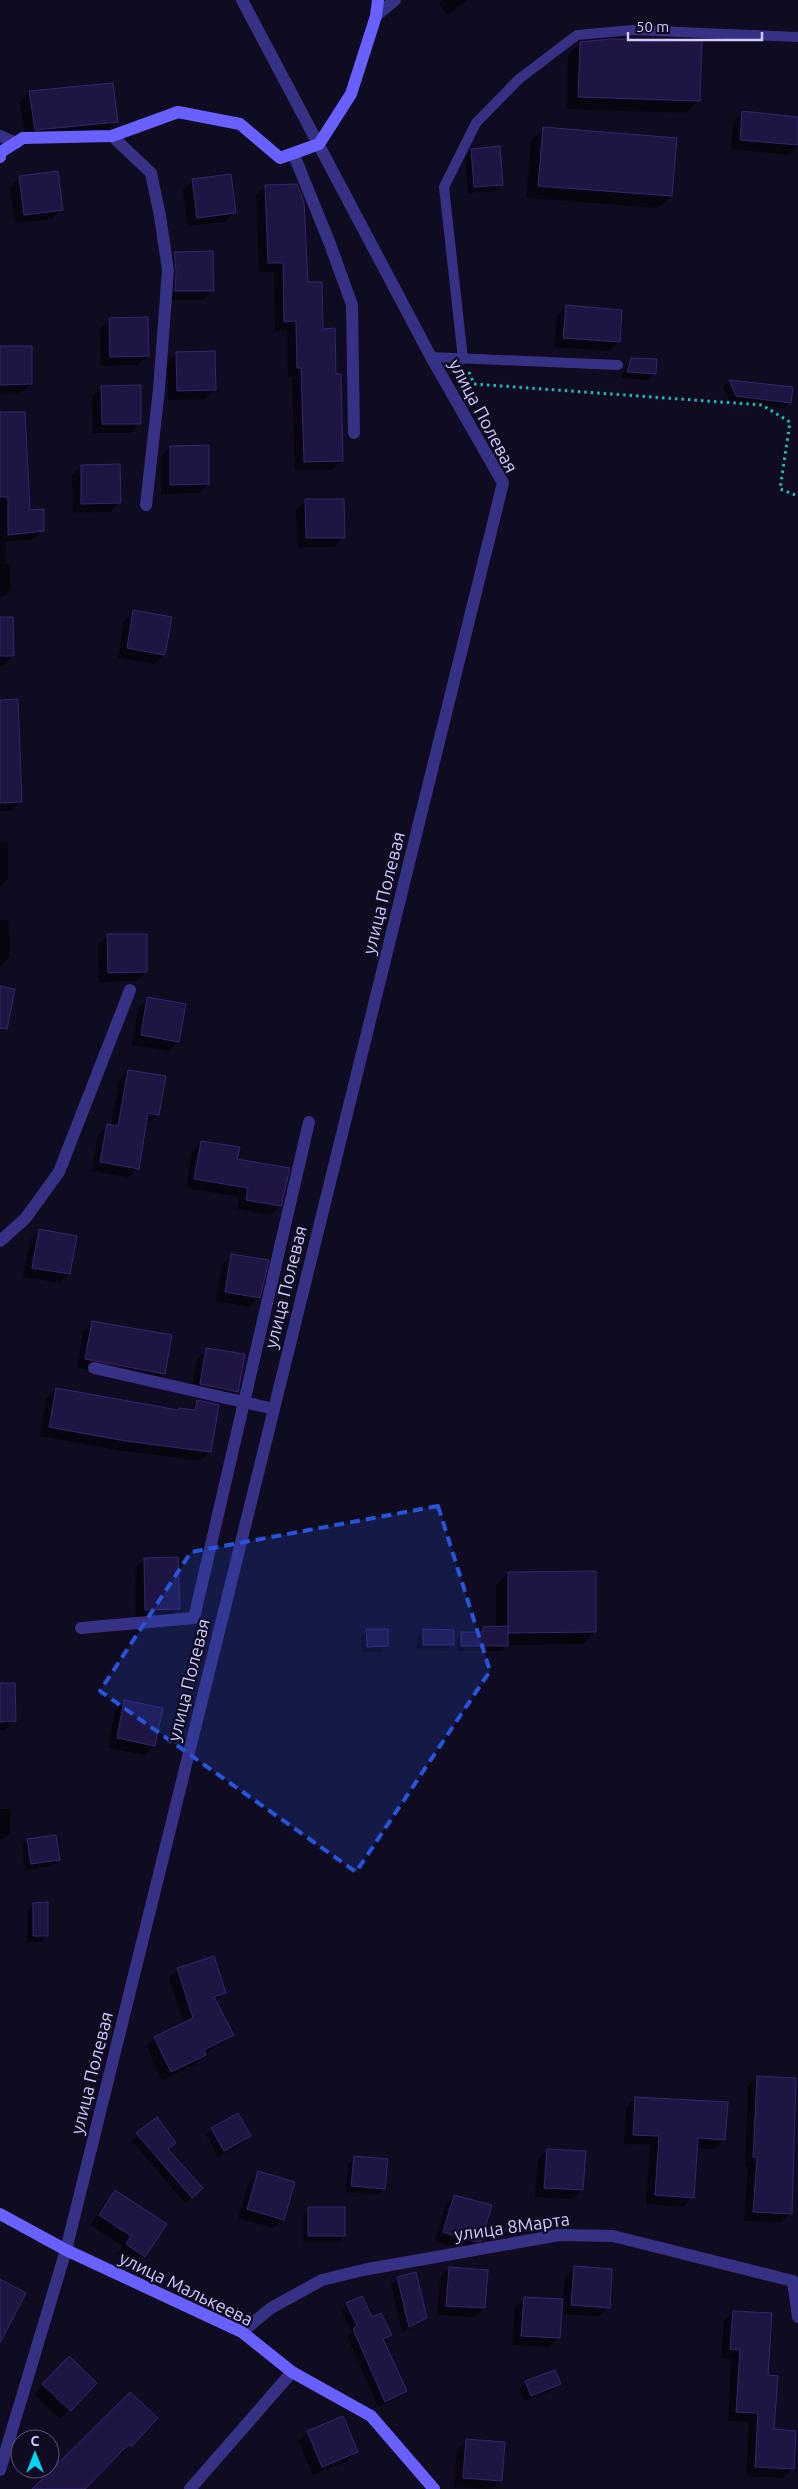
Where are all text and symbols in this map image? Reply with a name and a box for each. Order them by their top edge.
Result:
scale bar [628,10,762,42]
text: 50 m [636,18,669,35]
street label: улица Полевая [446,355,522,476]
street label: улица Полевая [358,829,408,956]
street label: улица Полевая [260,1223,310,1350]
street label: улица Полевая [163,1616,213,1743]
street label: улица Полевая [66,2009,116,2136]
street label: улица 8Марта [453,2208,571,2244]
street label: улица Малькеева [116,2247,257,2329]
north arrow [10,2429,60,2479]
text: С [31,2433,40,2449]

